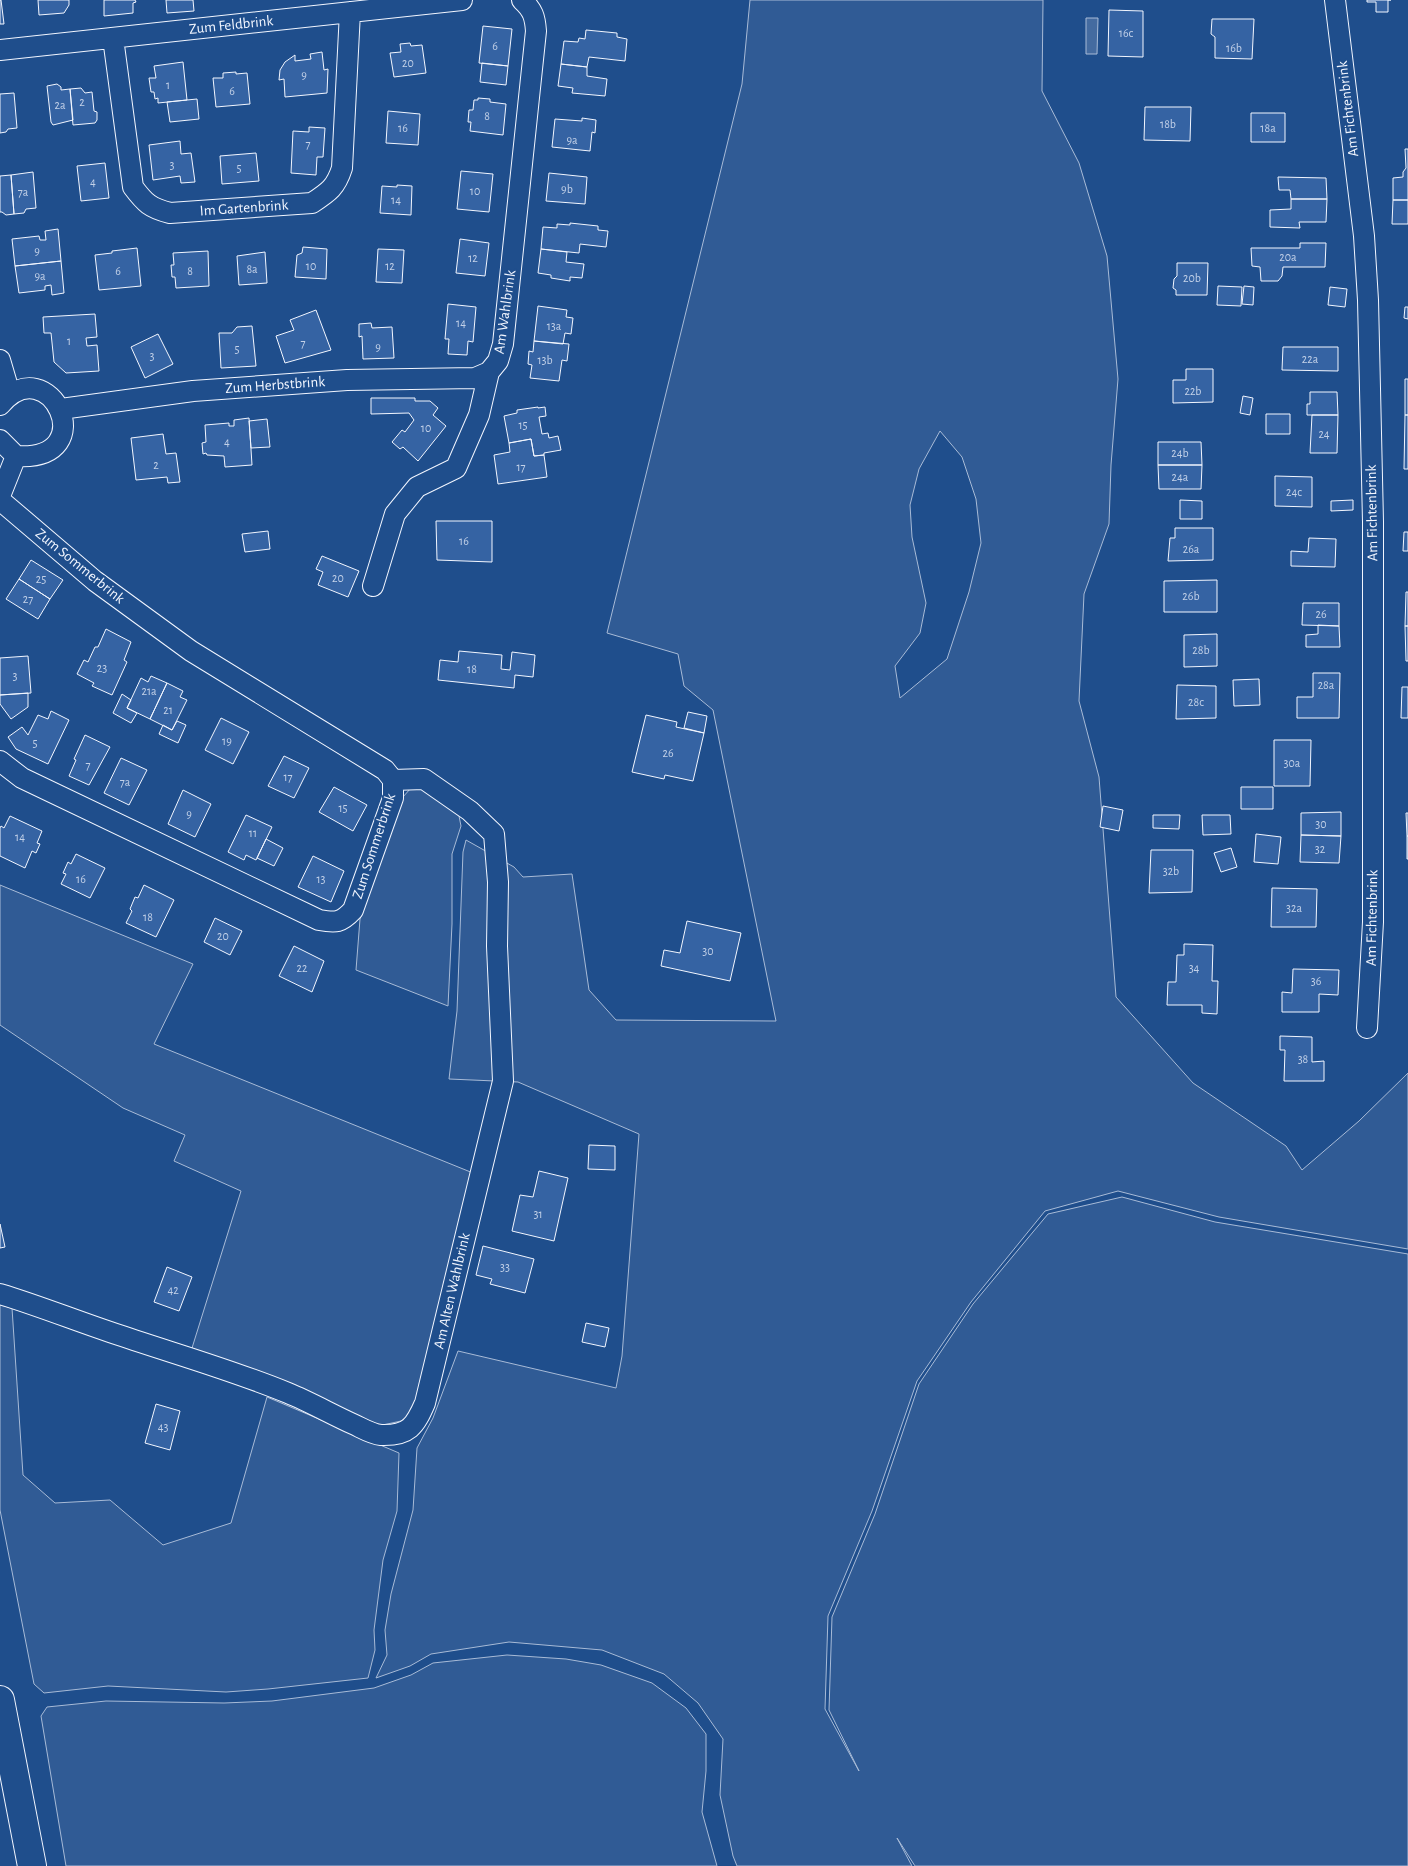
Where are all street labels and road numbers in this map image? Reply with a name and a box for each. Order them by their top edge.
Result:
street label: Zum Feldbrink [188,13,274,37]
street label: Am Fichtenbrink [1335,60,1361,158]
street label: Im Gartenbrink [199,197,289,219]
street label: Am Wahlbrink [492,269,518,355]
street label: Zum Herbstbrink [225,374,326,396]
street label: Am Fichtenbrink [1364,464,1380,561]
street label: Zum Sommerbrink [33,526,128,607]
street label: Zum Sommerbrink [350,791,398,901]
street label: Am Fichtenbrink [1364,869,1380,966]
street label: Am Alten Wahlbrink [431,1231,473,1351]

